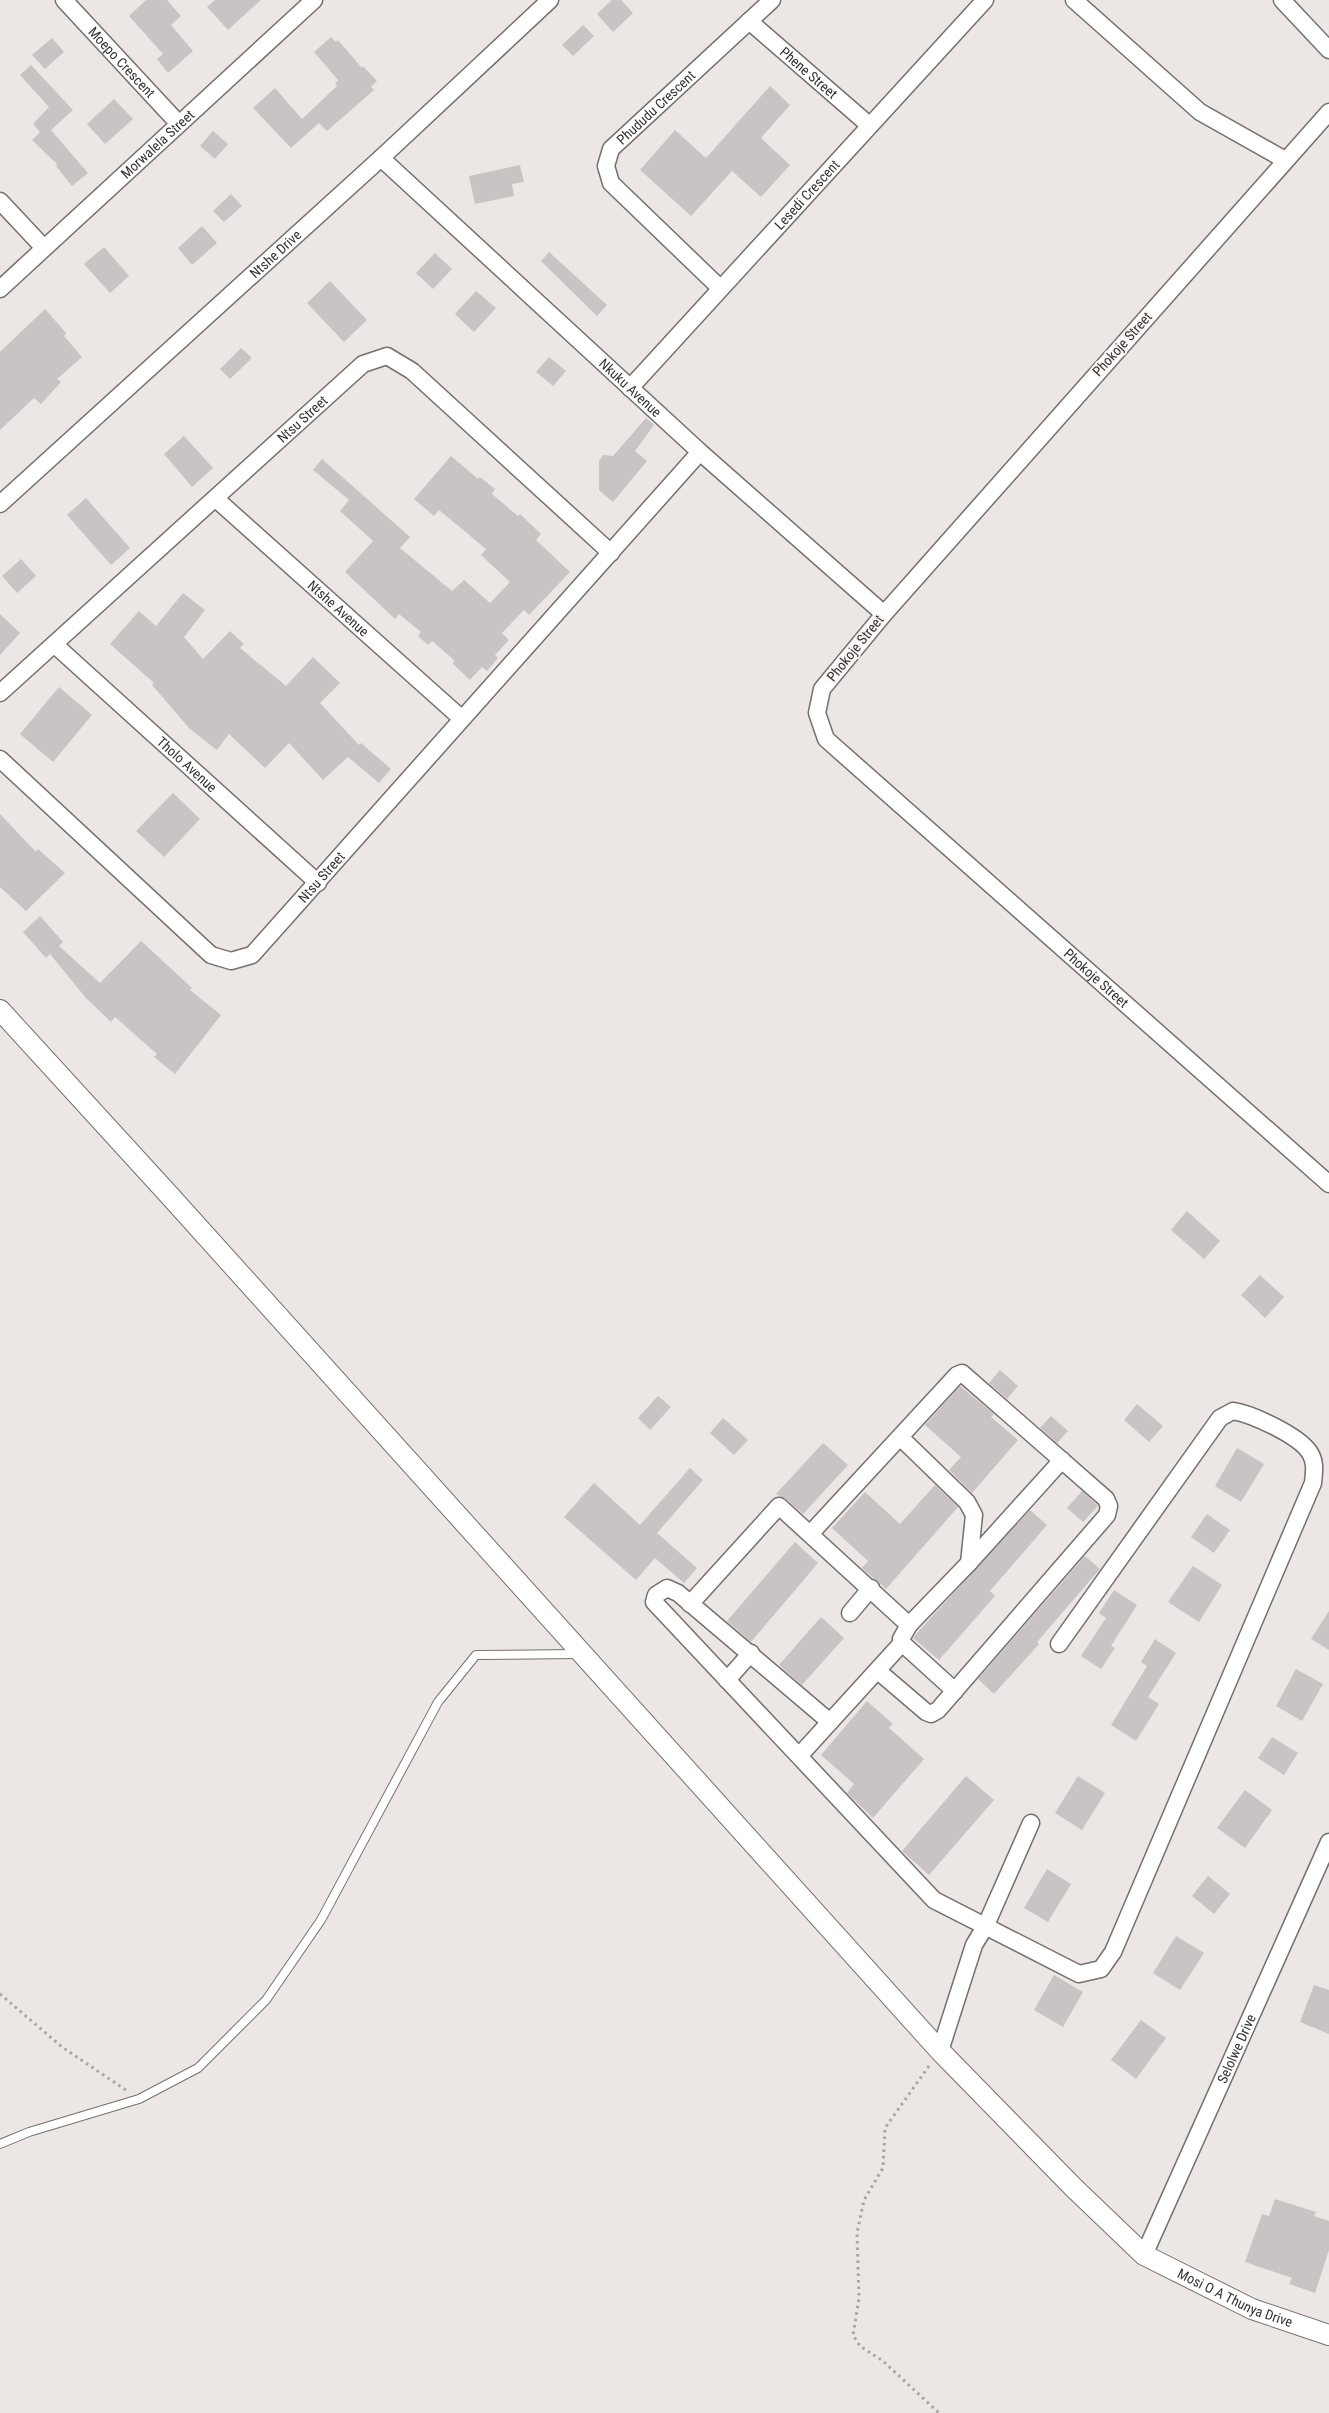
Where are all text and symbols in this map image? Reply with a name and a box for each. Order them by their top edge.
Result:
street label: Moepo Crescent [85,24,158,101]
street label: Phene Street [777,44,841,102]
street label: Phududu Crescent [613,67,698,148]
street label: Morwalela Street [118,106,197,182]
street label: Lesedi Crescent [771,157,843,233]
street label: Ntshe Drive [246,226,305,281]
street label: Phokoje Street [1089,309,1155,379]
street label: Nkuku Avenue [596,355,665,420]
street label: Ntsu Street [274,392,331,446]
street label: Ntshe Avenue [305,577,372,640]
street label: Phokoje Street [823,612,887,684]
street label: Tholo Avenue [154,733,220,796]
street label: Ntsu Street [295,849,348,906]
street label: Phokoje Street [1061,945,1132,1011]
street label: Selolwe Drive [1214,2011,1259,2086]
street label: Mosi O A Thunya Drive [1175,2265,1295,2330]

